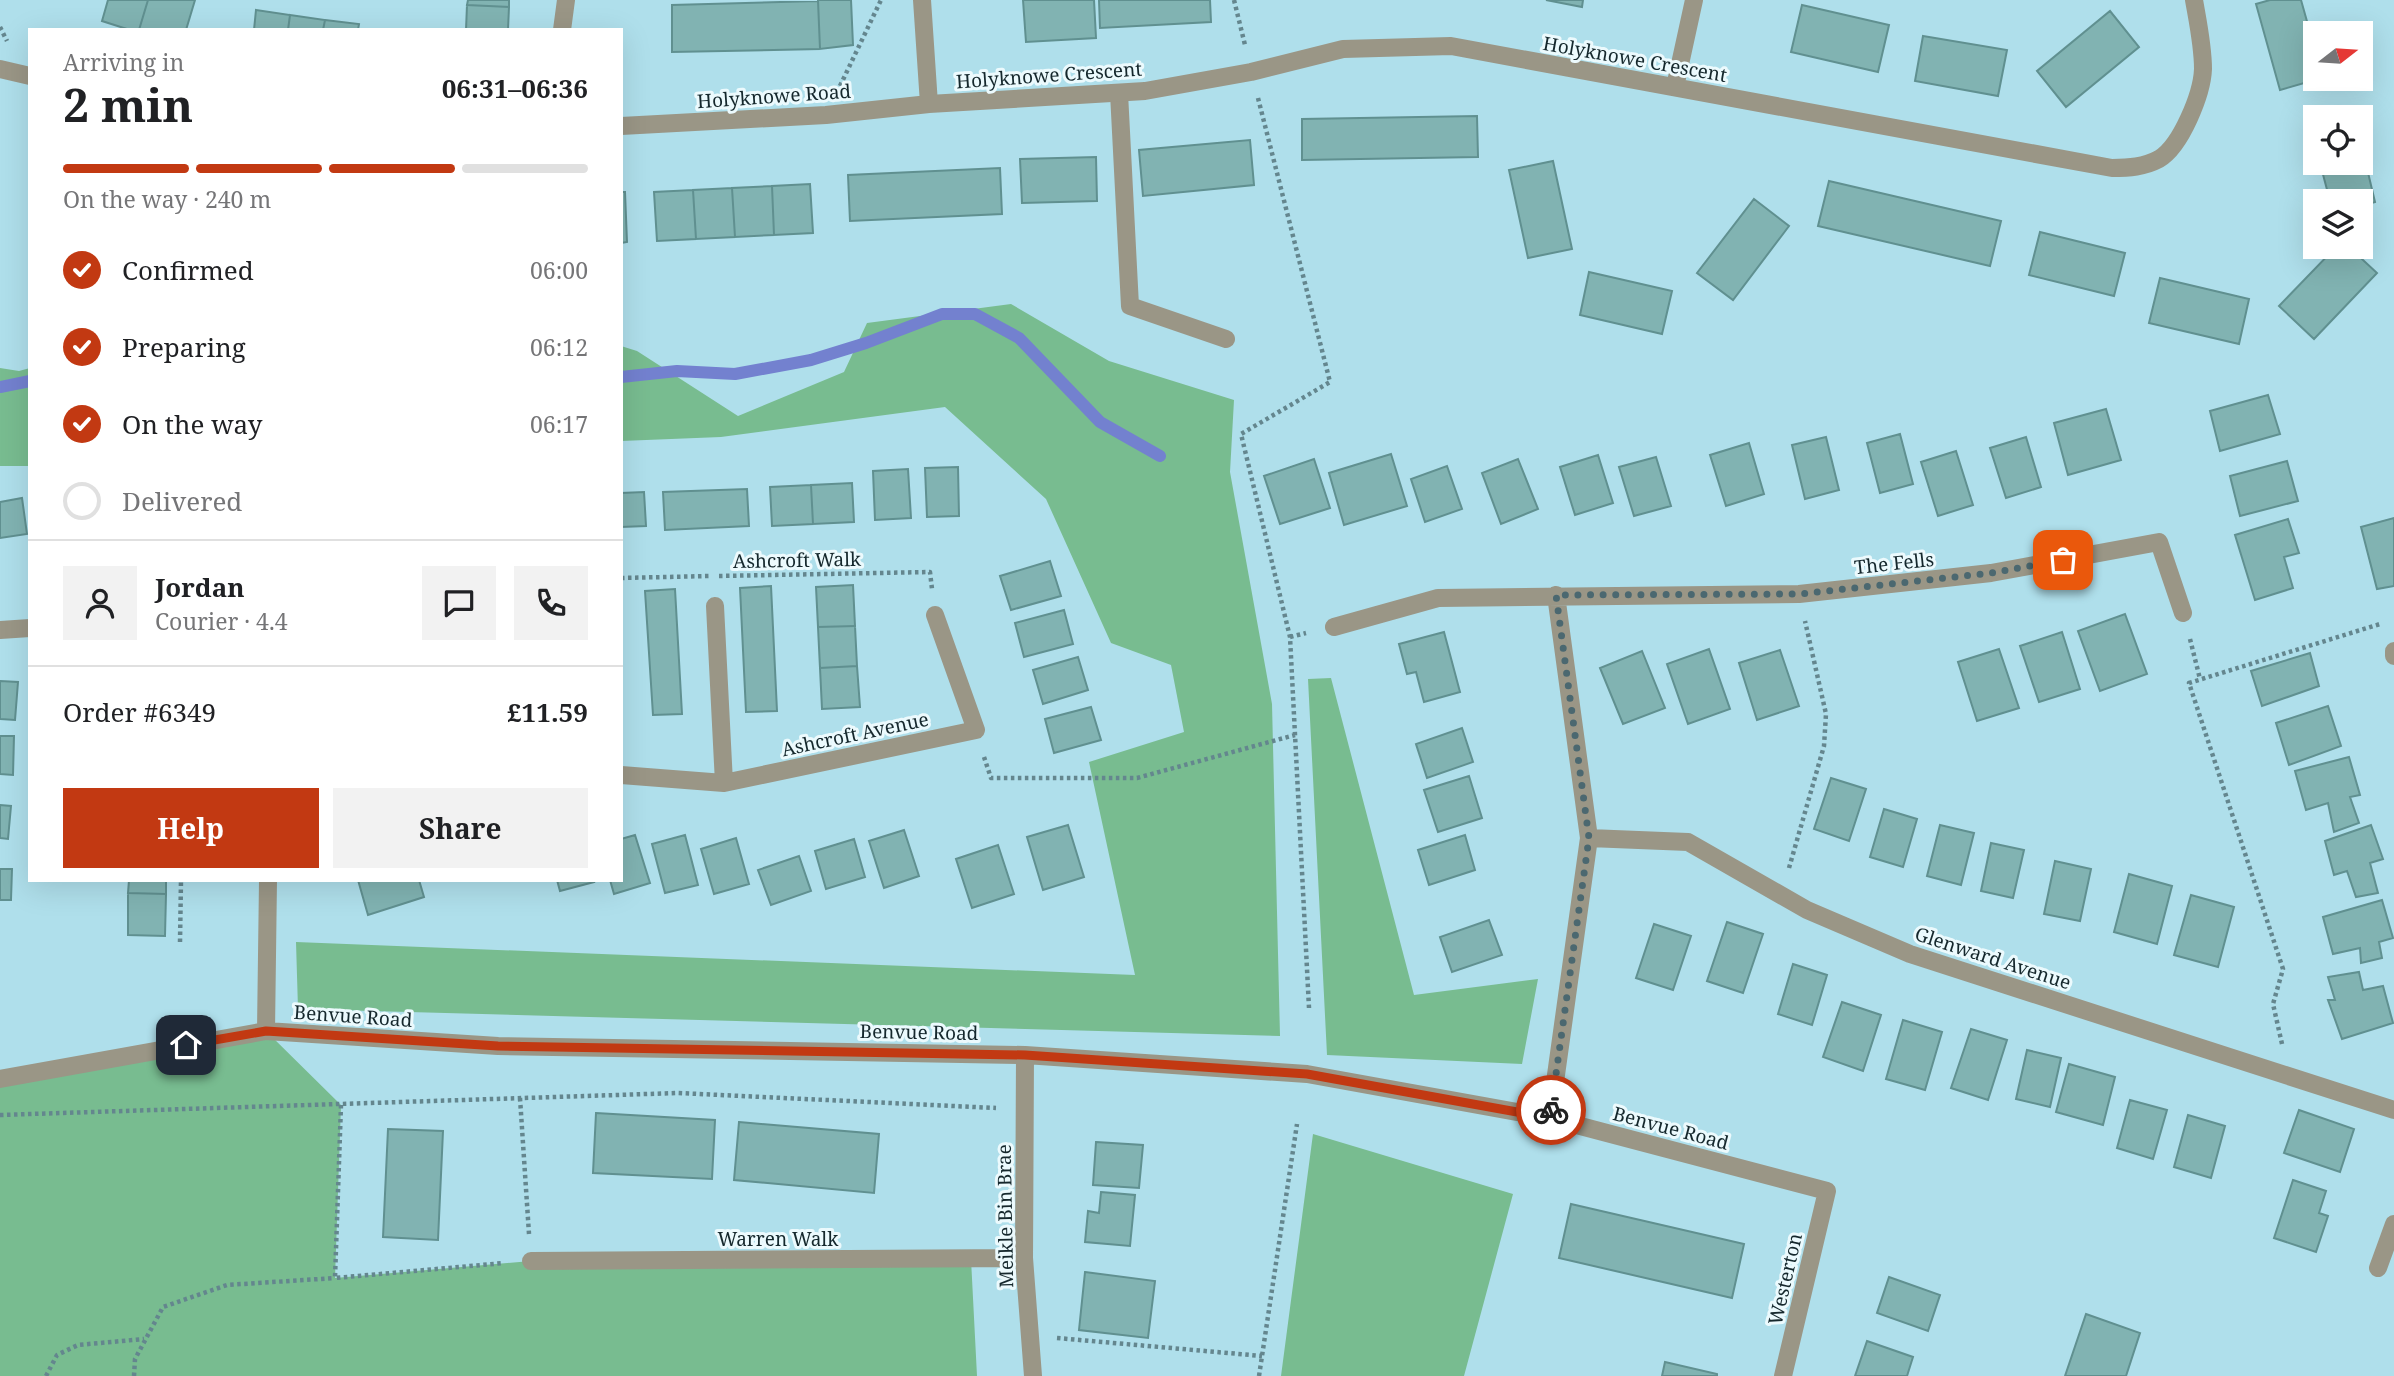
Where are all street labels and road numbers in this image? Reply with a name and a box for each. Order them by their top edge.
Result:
street label: Holyknowe Crescent [1541,30,1729,88]
street label: Holyknowe Crescent [955,56,1143,94]
street label: Holyknowe Road [696,78,852,114]
street label: Ashcroft Walk [733,546,862,574]
street label: The Fells [1853,546,1935,580]
street label: Ashcroft Avenue [779,706,931,762]
street label: Glenward Avenue [1912,921,2074,995]
street label: Benvue Road [293,999,413,1033]
street label: Benvue Road [859,1018,979,1046]
street label: Benvue Road [1610,1100,1732,1156]
street label: Meikle Bin Brae [991,1144,1019,1288]
street label: Warren Walk [718,1226,839,1252]
street label: Westerton [1762,1231,1808,1327]

